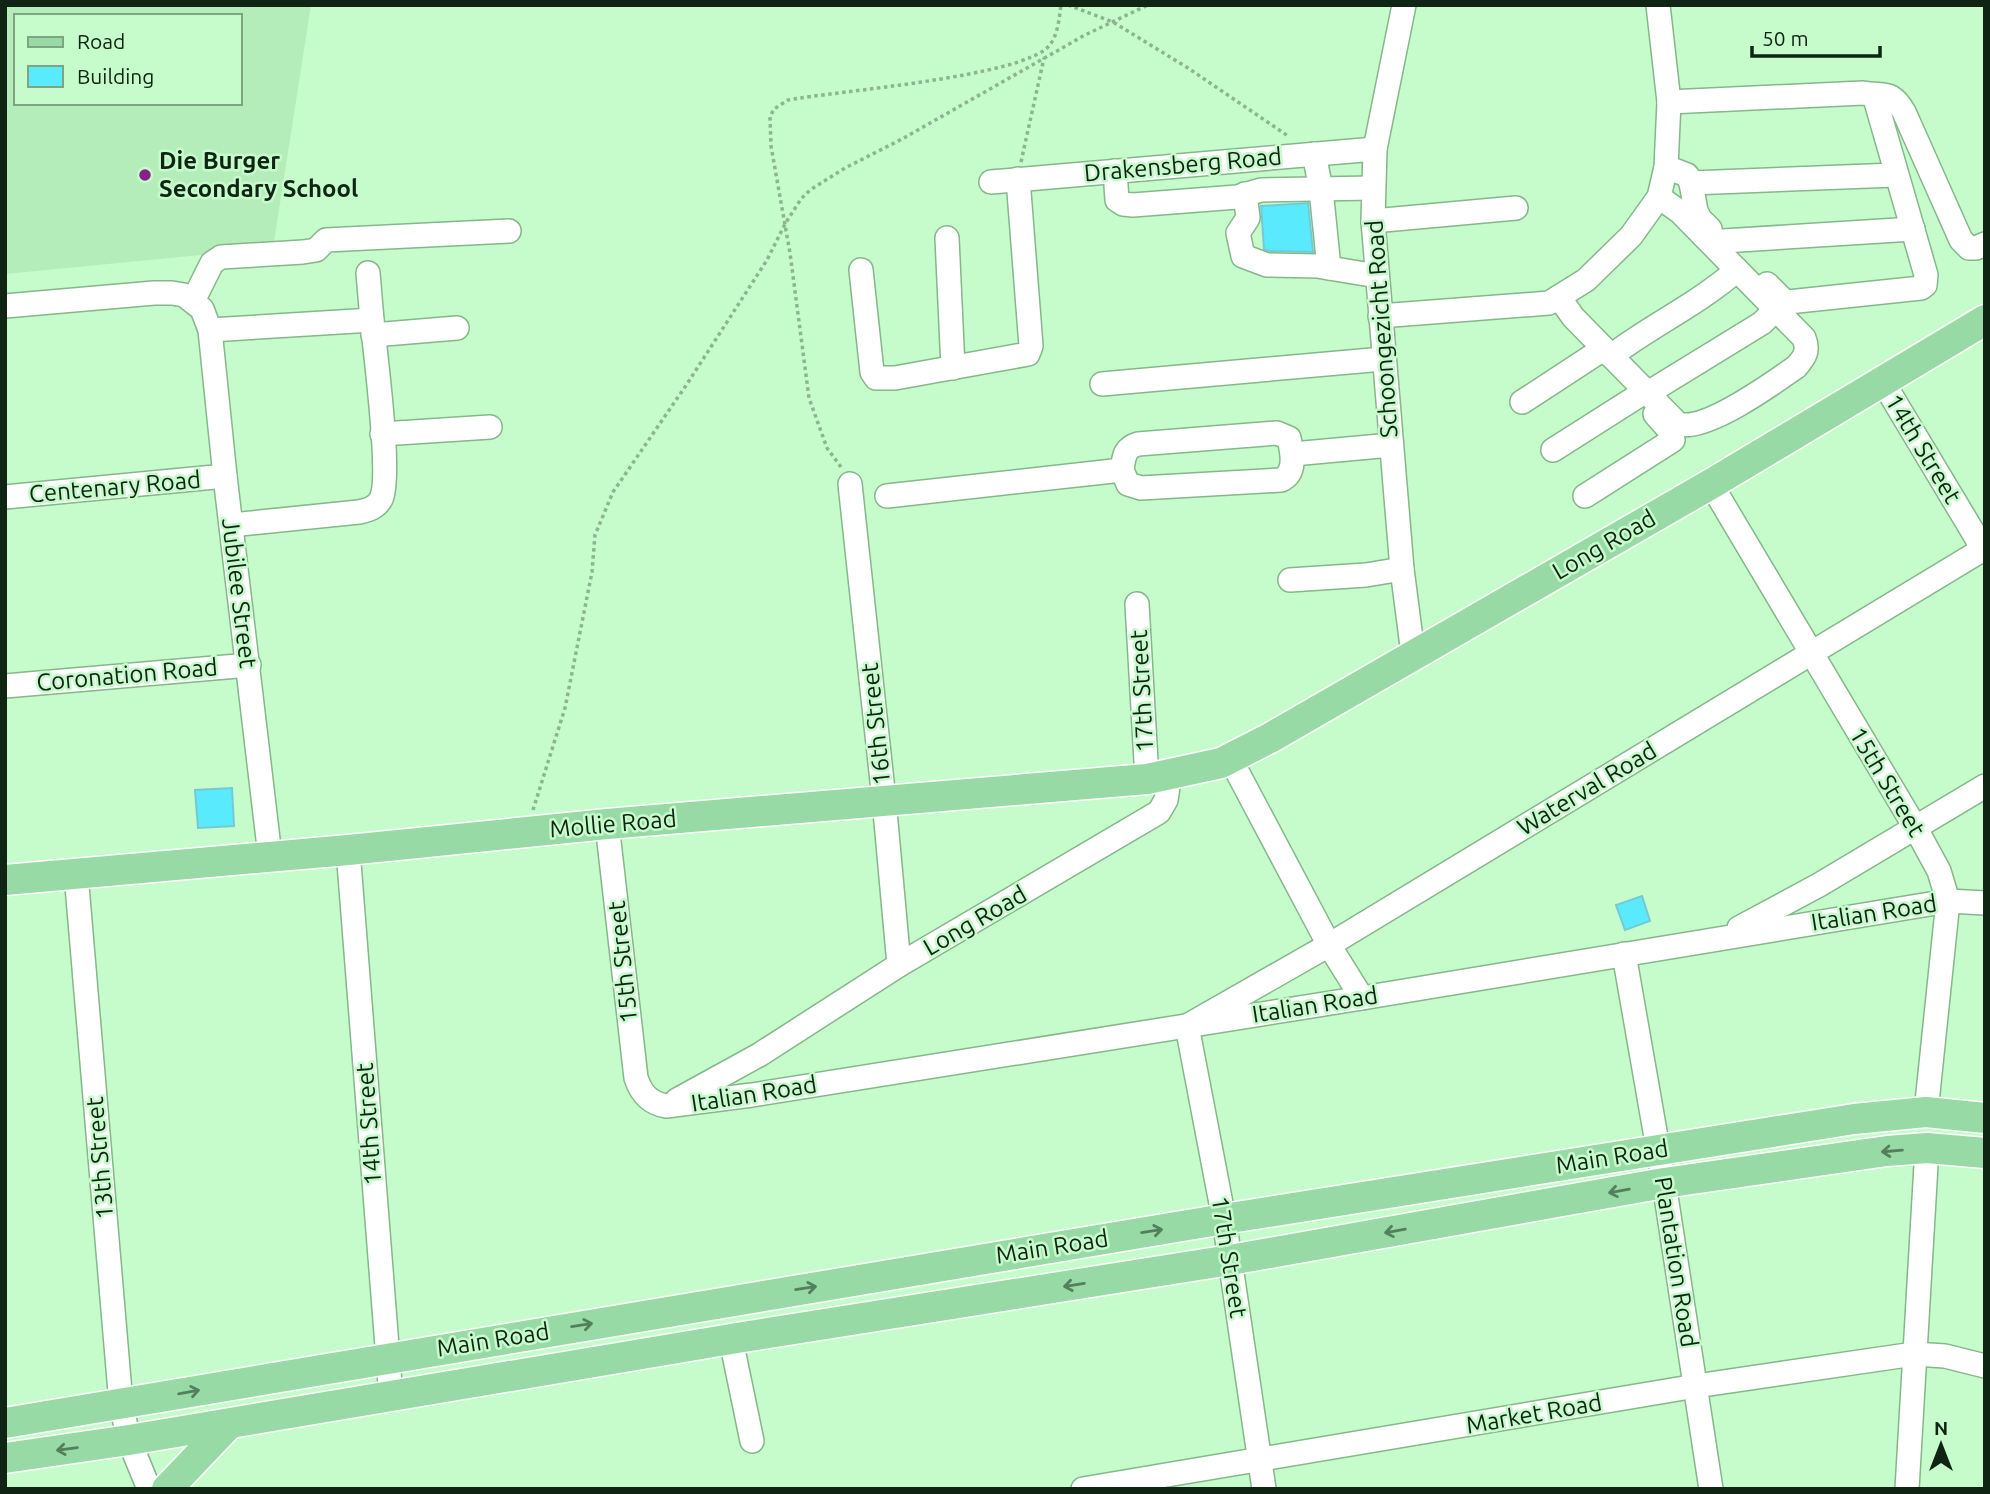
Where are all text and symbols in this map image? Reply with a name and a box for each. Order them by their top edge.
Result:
legend [14,14,242,105]
scale bar [1752,14,1880,58]
text: 50 m [1762,26,1809,50]
text: Road [77,29,125,53]
text: Building [77,64,154,88]
street label: Drakensberg Road [1083,142,1283,187]
place label: Die Burger Secondary School [159,147,358,202]
marker: Die Burger Secondary School [137,167,153,183]
street label: Schoongezicht Road [1360,219,1403,439]
street label: 14th Street [1880,389,1967,509]
street label: Centenary Road [28,466,202,507]
street label: Long Road [1547,504,1660,585]
street label: Jubilee Street [217,517,262,670]
street label: 17th Street [1125,628,1158,753]
street label: Coronation Road [35,653,219,696]
street label: 16th Street [856,661,895,786]
street label: 15th Street [1844,722,1931,842]
street label: Waterval Road [1512,736,1661,841]
street label: Mollie Road [548,805,678,843]
street label: Long Road [918,880,1031,961]
street label: Italian Road [1809,889,1939,936]
street label: 15th Street [603,899,642,1024]
street label: Italian Road [1250,981,1380,1028]
street label: 14th Street [351,1061,386,1186]
street label: Italian Road [689,1070,819,1117]
street label: 13th Street [81,1095,118,1220]
street label: Main Road [1554,1134,1670,1179]
one-way arrow [1882,1145,1904,1158]
street label: Plantation Road [1650,1175,1703,1349]
one-way arrow [1608,1185,1631,1198]
street label: 17th Street [1207,1194,1253,1320]
street label: Main Road [994,1224,1110,1269]
one-way arrow [1140,1224,1163,1237]
one-way arrow [1384,1225,1407,1238]
one-way arrow [1063,1279,1086,1292]
one-way arrow [795,1281,817,1294]
street label: Main Road [435,1317,551,1362]
one-way arrow [570,1318,593,1331]
one-way arrow [177,1385,200,1399]
street label: Market Road [1464,1388,1604,1439]
north arrow [1906,1410,1976,1480]
text: N [1934,1417,1948,1439]
one-way arrow [56,1443,79,1456]

